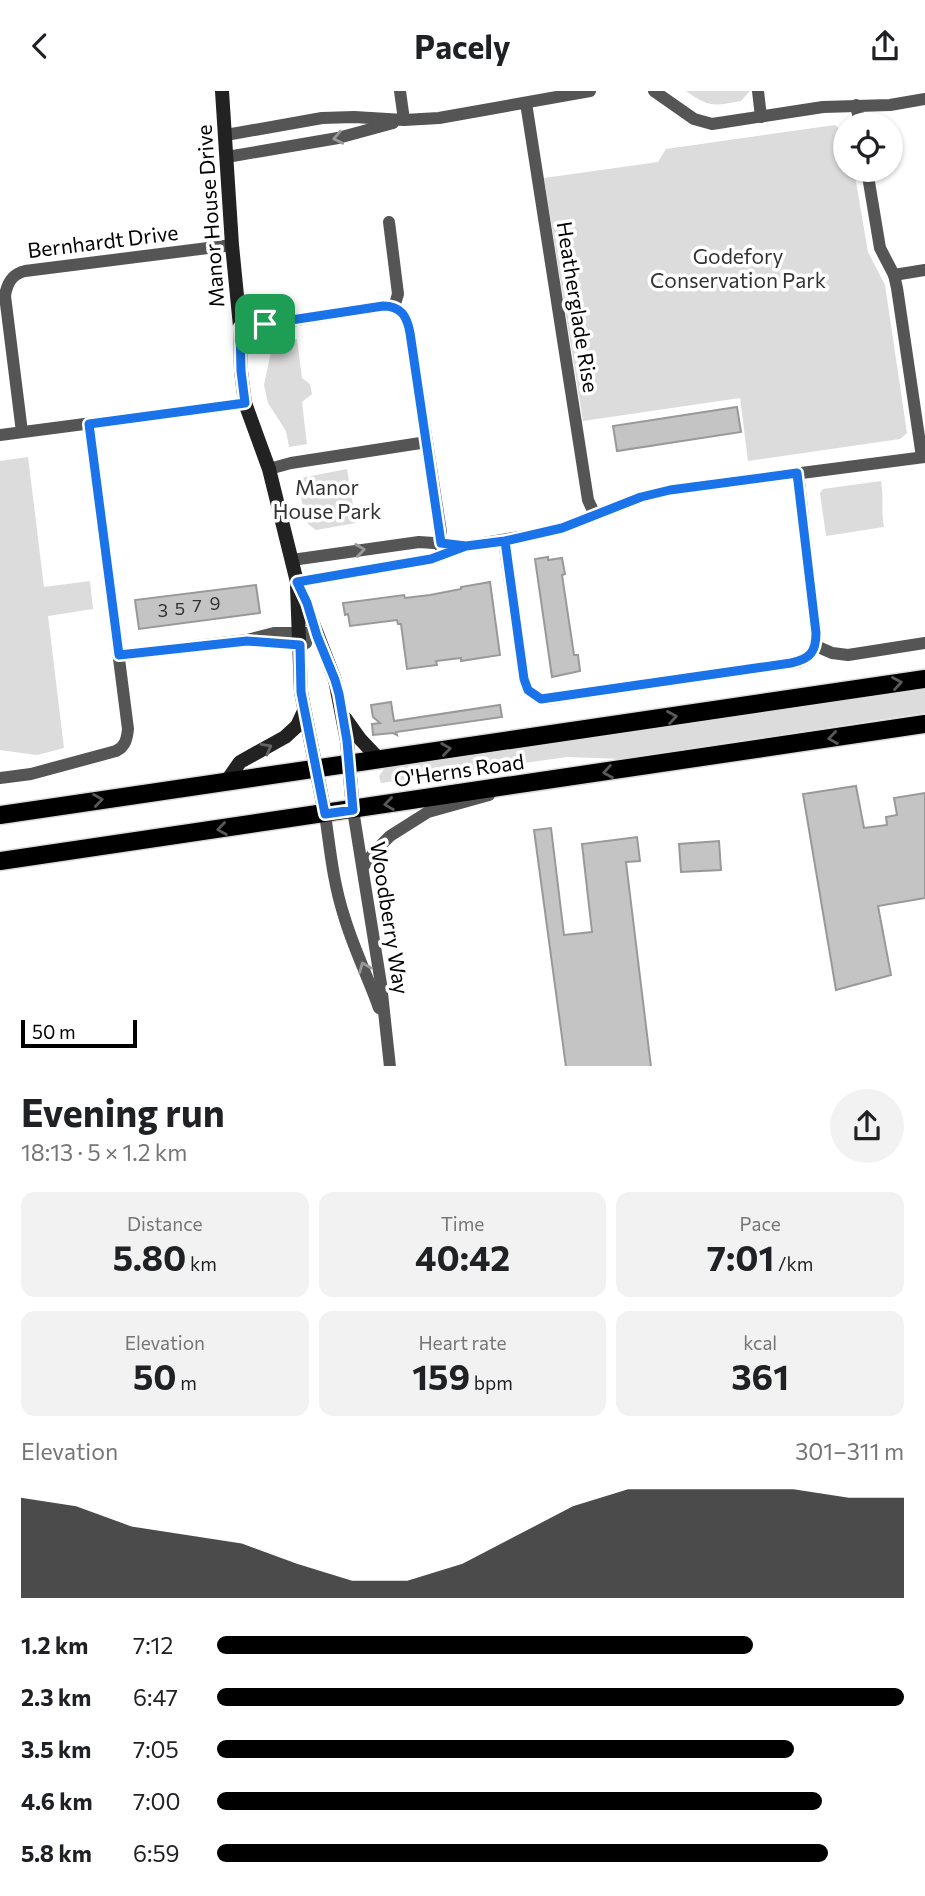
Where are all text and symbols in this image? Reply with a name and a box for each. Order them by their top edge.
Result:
text: Pacely [414,26,511,66]
icon: back [21,27,59,65]
icon: share [866,27,904,65]
map controls [833,112,903,182]
button: locate [833,112,903,182]
street label: Manor House Drive [191,124,228,308]
one-way arrow [332,130,344,145]
street label: Bernhardt Drive [26,219,180,262]
street label: Heatherglade Rise [553,219,604,394]
park label: Godefory Conservation Park [650,243,826,292]
pin [235,294,295,354]
icon: arrive [246,305,284,343]
park label: Manor House Park [273,474,381,523]
one-way arrow [354,542,365,557]
house number: 9 [210,592,220,614]
house number: 7 [192,594,202,616]
house number: 5 [175,597,185,619]
house number: 3 [158,599,168,621]
one-way arrow [891,676,903,691]
one-way arrow [666,710,678,725]
one-way arrow [827,730,839,745]
one-way arrow [441,742,452,757]
one-way arrow [259,743,272,756]
street label: O'Herns Road [392,748,526,791]
one-way arrow [602,764,614,779]
one-way arrow [92,793,104,808]
one-way arrow [383,797,395,812]
one-way arrow [216,821,228,836]
street label: Woodberry Way [366,840,415,996]
one-way arrow [358,962,372,974]
scale bar [21,1017,136,1049]
text: 50 m [32,1020,76,1043]
text: Evening run [21,1088,225,1135]
button: share [830,1089,904,1163]
text: 18:13 · 5 × 1.2 km [21,1138,187,1166]
text: Distance [127,1212,203,1235]
text: Time [441,1212,484,1235]
text: Pace [740,1212,781,1235]
text: 5.80 [113,1235,186,1278]
text: 40:42 [415,1235,510,1278]
text: 7:01 [707,1235,774,1278]
text: km [186,1252,217,1275]
text: /km [774,1252,813,1275]
text: Elevation [125,1331,205,1354]
text: Heart rate [418,1331,507,1354]
text: kcal [743,1331,777,1354]
text: 50 [133,1354,177,1397]
text: 159 [412,1354,470,1397]
text: 361 [731,1354,789,1397]
text: m [177,1371,197,1394]
text: bpm [470,1371,513,1394]
text: Elevation [21,1437,118,1465]
text: 301–311 m [795,1437,904,1465]
text: 1.2 km [21,1631,88,1659]
text: 7:12 [133,1631,173,1659]
text: 2.3 km [21,1683,91,1711]
text: 6:47 [133,1683,178,1711]
text: 3.5 km [21,1735,91,1763]
text: 7:05 [133,1735,179,1763]
text: 4.6 km [21,1787,93,1815]
text: 7:00 [133,1787,181,1815]
text: 5.8 km [21,1839,92,1867]
text: 6:59 [133,1839,180,1867]

